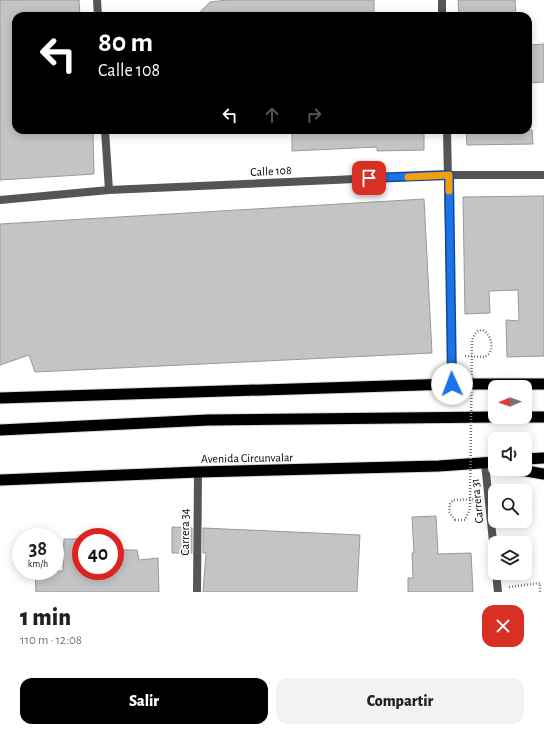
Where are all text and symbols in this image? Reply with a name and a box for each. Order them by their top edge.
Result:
icon: left [32,28,84,80]
text: 80 m [98,29,153,57]
text: Calle 108 [98,62,160,80]
icon: left [219,104,241,126]
icon: ahead [261,104,283,126]
icon: right [303,104,325,126]
pin [352,161,386,195]
street label: Calle 108 [250,164,292,178]
icon: arrive [358,167,380,189]
position arrow [431,363,473,405]
north arrow [488,380,532,424]
map controls [488,380,532,580]
button: sound [488,432,532,476]
street label: Avenida Circunvalar [201,451,293,465]
street label: Carrera 31 [469,478,485,524]
button: search [488,484,532,528]
street label: Carrera 34 [179,508,191,555]
speed limit sign: 40 [72,528,124,580]
button: layers [488,536,532,580]
text: 38 [29,539,47,559]
text: km/h [28,559,48,569]
button: close [482,605,524,647]
text: 1 min [20,606,71,630]
text: 110 m · 12:08 [20,634,82,647]
button: Salir [20,678,268,724]
button: Compartir [276,678,524,724]

